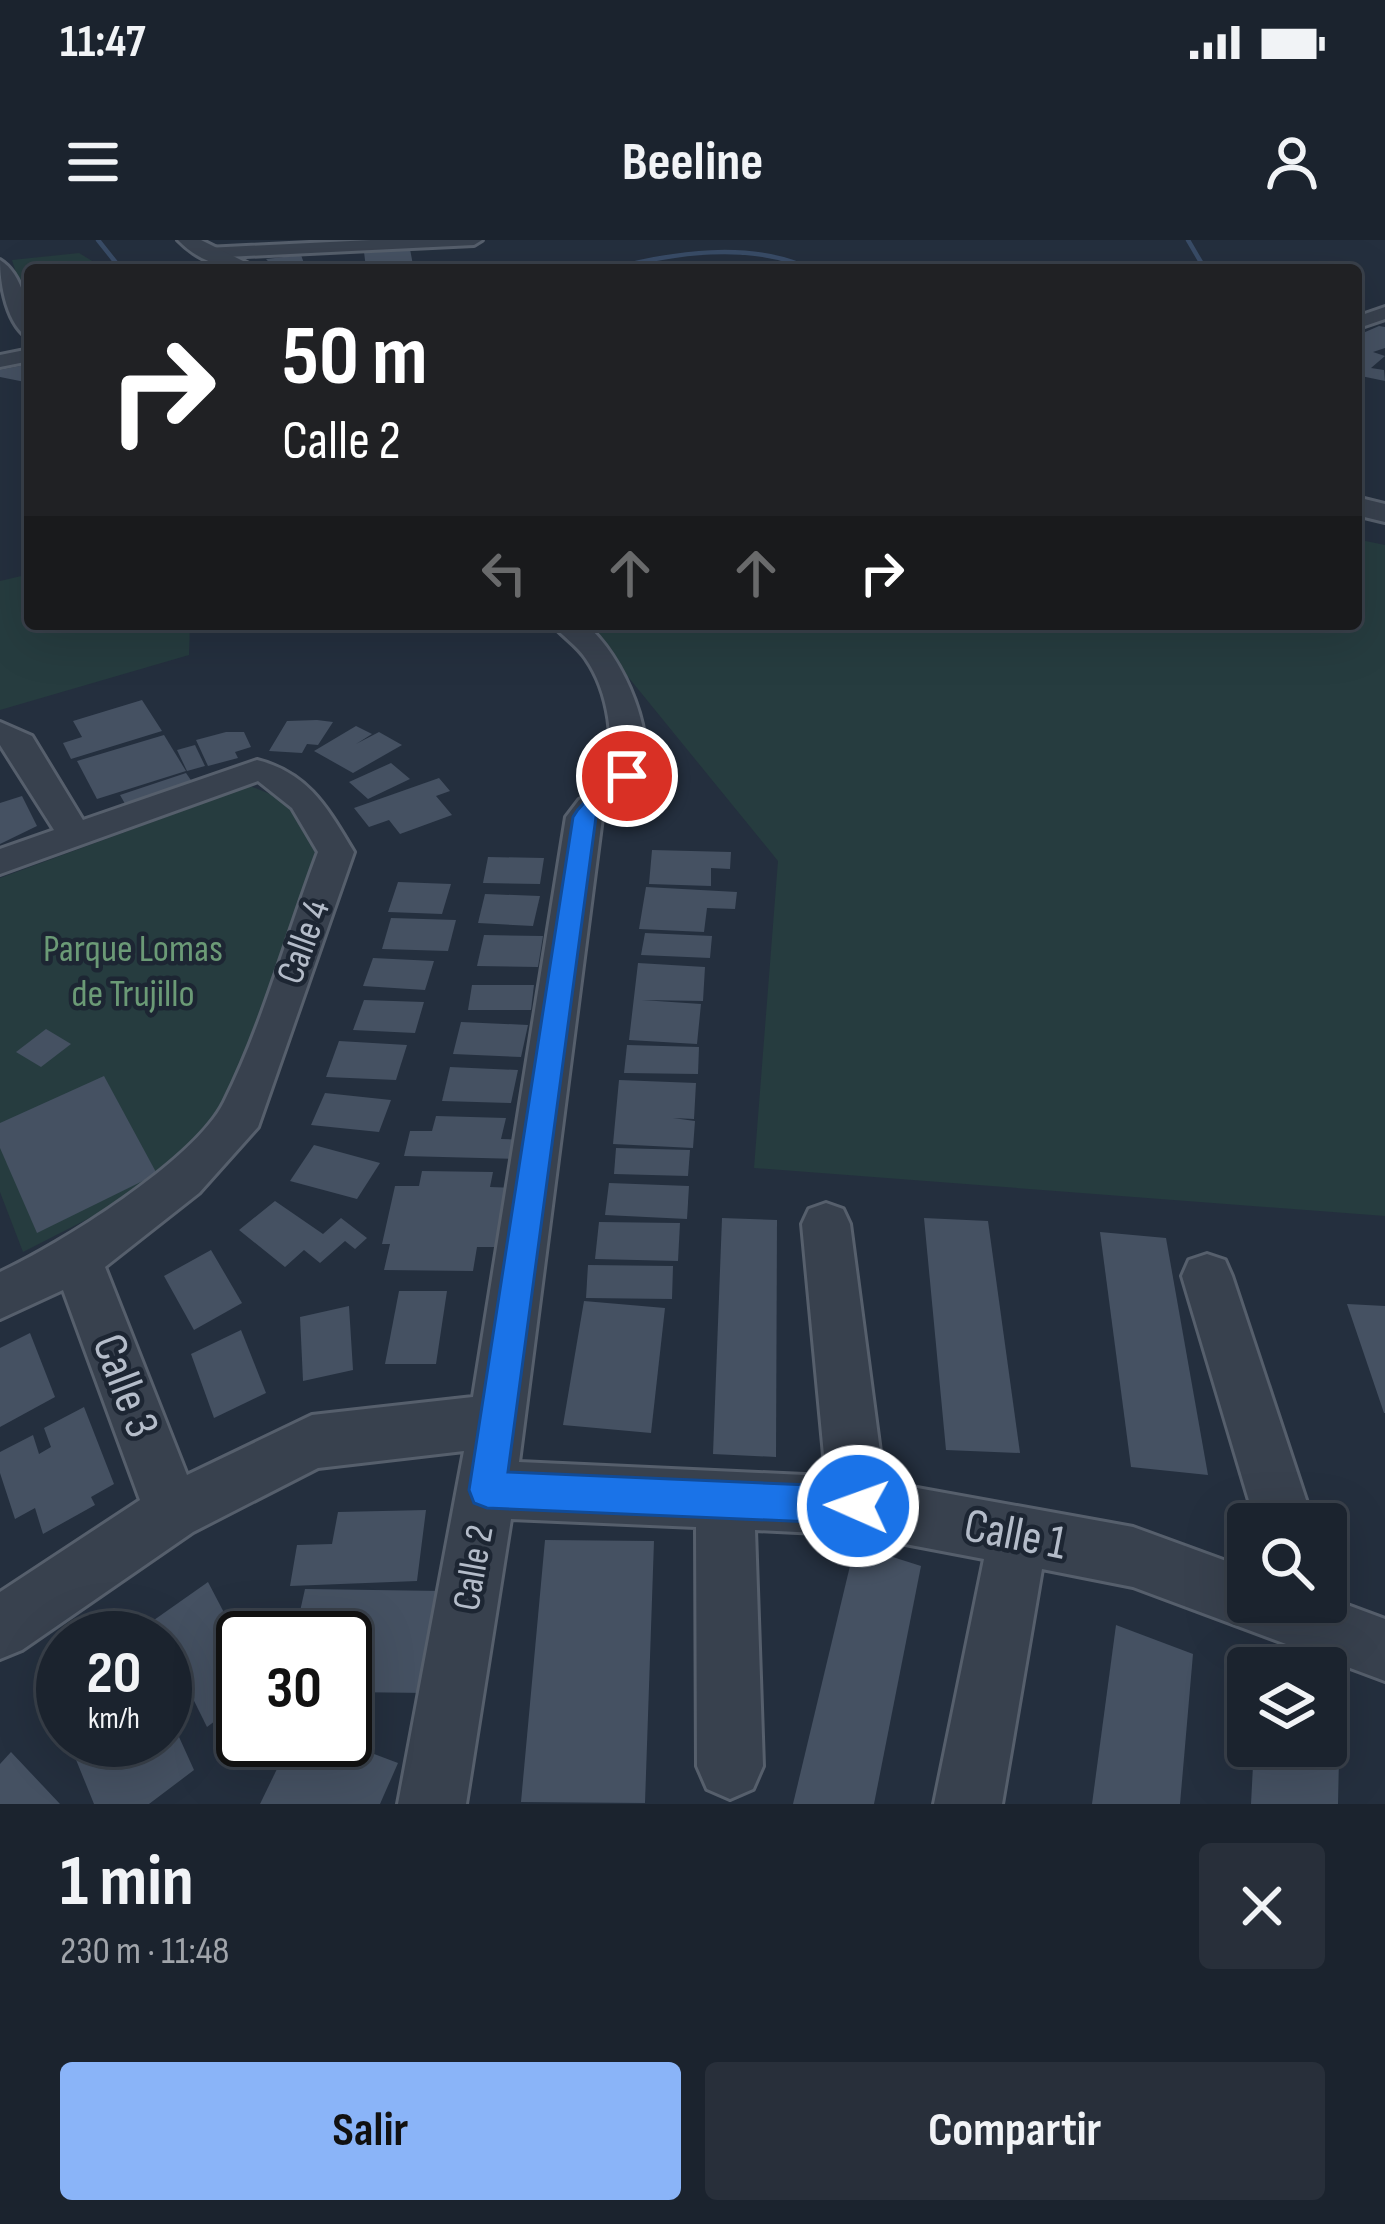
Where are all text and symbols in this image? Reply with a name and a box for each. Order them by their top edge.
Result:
text: 11:47 [60,15,145,70]
icon: menu [60,129,126,195]
icon: person [1259,129,1325,195]
text: Beeline [622,130,763,195]
text: 50 m [282,307,428,408]
icon: right [84,312,240,468]
text: Calle 2 [282,409,401,474]
icon: left [471,540,537,606]
icon: ahead [597,540,663,606]
icon: ahead [723,540,789,606]
icon: right [849,540,915,606]
pin [576,725,678,827]
icon: arrive [594,743,660,809]
street label: Calle 4 [267,894,341,990]
park label: Parque Lomas de Trujillo [43,926,223,1018]
street label: Calle 3 [79,1326,171,1446]
position arrow [795,1443,921,1569]
street label: Calle 1 [959,1497,1071,1573]
map controls [1227,1503,1347,1767]
button: search [1227,1503,1347,1623]
street label: Calle 2 [443,1522,505,1614]
speed limit sign: 30 [216,1611,372,1767]
text: 20 [87,1638,141,1710]
button: layers [1227,1647,1347,1767]
text: km/h [88,1701,140,1737]
text: 1 min [60,1839,194,1926]
button: close [1199,1843,1325,1969]
text: 230 m · 11:48 [60,1928,229,1975]
button: Salir [60,2062,681,2200]
button: Compartir [705,2062,1325,2200]

